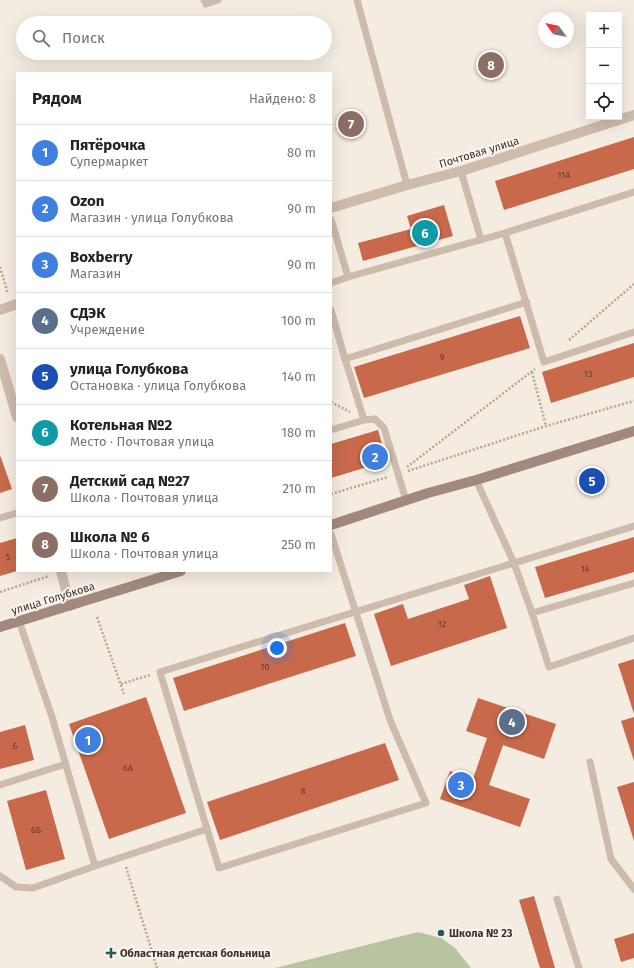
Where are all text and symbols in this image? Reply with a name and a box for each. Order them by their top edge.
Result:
north arrow [538,12,574,48]
map controls [586,12,622,120]
button: + [586,12,622,48]
search box [16,16,332,60]
icon: search [30,27,52,49]
text: Поиск [62,29,105,47]
button: − [586,48,622,84]
pin: 8 [478,50,504,80]
button: locate [586,84,622,120]
text: Рядом [32,88,82,109]
text: Найдено: 8 [249,91,316,106]
pin: 7 [338,109,364,139]
street label: Почтовая улица [438,134,521,171]
text: Пятёрочка [70,136,146,154]
text: 1 [42,145,48,160]
text: 80 m [287,145,316,160]
text: Супермаркет [70,154,148,169]
house number: 11А [558,170,571,180]
text: Ozon [70,192,104,210]
text: 2 [42,201,48,216]
text: 90 m [287,201,316,216]
text: Магазин · улица Голубкова [70,210,234,225]
pin: 6 [412,218,438,248]
text: Boxberry [70,248,133,266]
text: 3 [42,257,48,272]
text: 90 m [287,257,316,272]
text: Магазин [70,266,121,281]
text: СДЭК [70,304,106,322]
text: 4 [41,313,49,328]
text: 100 m [281,313,316,328]
text: Учреждение [70,322,145,337]
house number: 9 [440,352,445,362]
text: улица Голубкова [70,360,189,378]
text: 5 [42,369,48,384]
text: 140 m [282,369,316,384]
house number: 13 [584,369,592,379]
text: Остановка · улица Голубкова [70,378,246,393]
text: Котельная №2 [70,416,172,434]
text: 6 [41,425,49,440]
text: 180 m [281,425,316,440]
text: Место · Почтовая улица [70,434,214,449]
pin: 2 [362,442,388,472]
pin: 5 [579,466,605,496]
text: Детский сад №27 [70,472,190,490]
text: 7 [42,481,48,496]
text: 210 m [282,481,316,496]
text: Школа · Почтовая улица [70,490,218,505]
text: Школа № 6 [70,528,150,546]
text: 8 [41,537,49,552]
text: 250 m [281,537,316,552]
text: Школа · Почтовая улица [70,546,218,561]
house number: 5 [6,552,11,562]
house number: 14 [581,564,590,574]
street label: улица Голубкова [10,580,96,617]
house number: 12 [438,619,446,629]
your location [267,638,287,658]
house number: 10 [261,662,269,672]
pin: 4 [499,707,525,737]
pin: 1 [75,725,101,755]
house number: 6 [13,741,18,751]
house number: 6А [123,763,134,773]
pin: 3 [448,770,474,800]
house number: 8 [301,786,306,796]
house number: 6Б [31,825,41,835]
place label: Школа № 23 [449,927,513,940]
marker: Школа № 23 [436,928,446,938]
marker: Областная детская больница [105,947,117,959]
place label: Областная детская больница [120,947,271,960]

